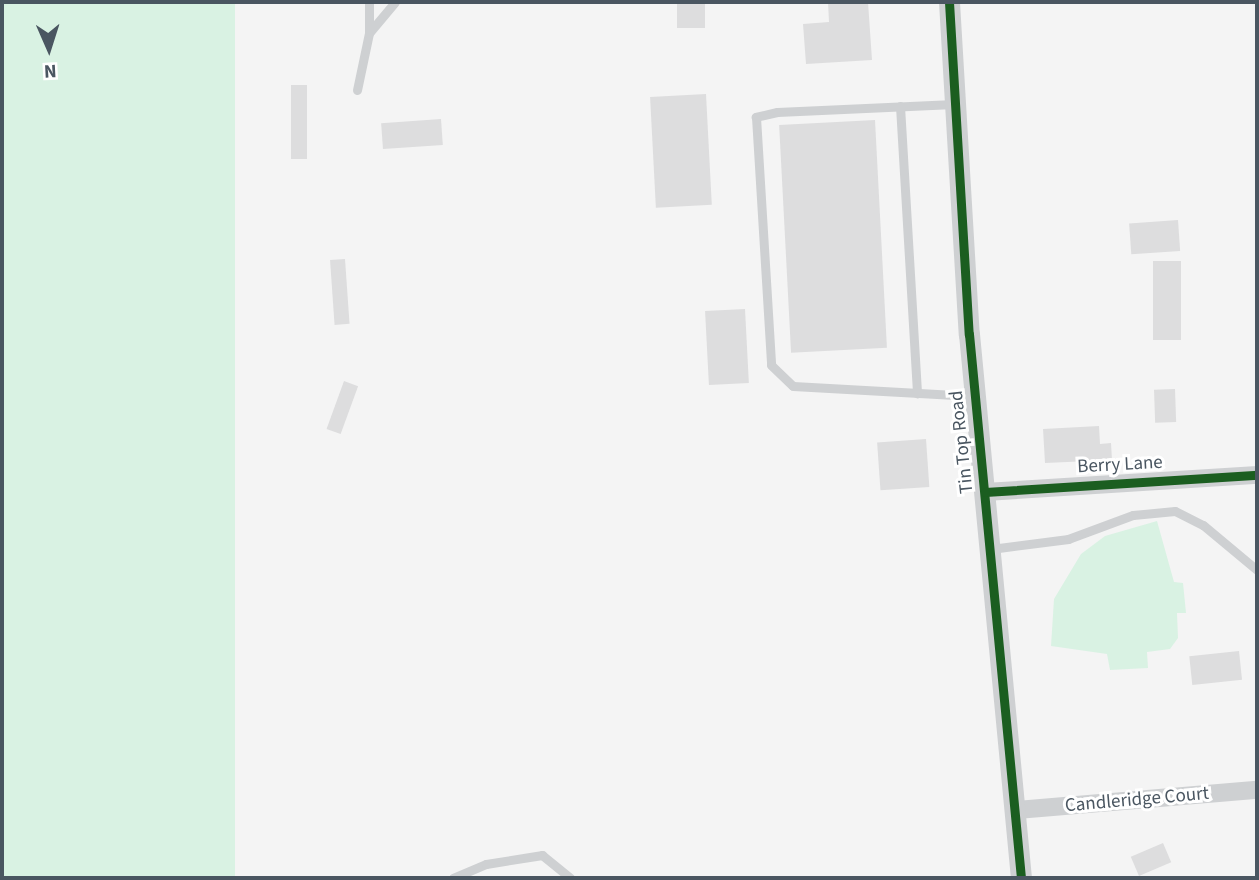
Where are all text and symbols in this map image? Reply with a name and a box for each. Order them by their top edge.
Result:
north arrow [14,14,84,84]
text: N [43,57,57,84]
street label: Tin Top Road [945,389,979,495]
street label: Berry Lane [1077,451,1163,479]
street label: Candleridge Court [1064,782,1210,818]

